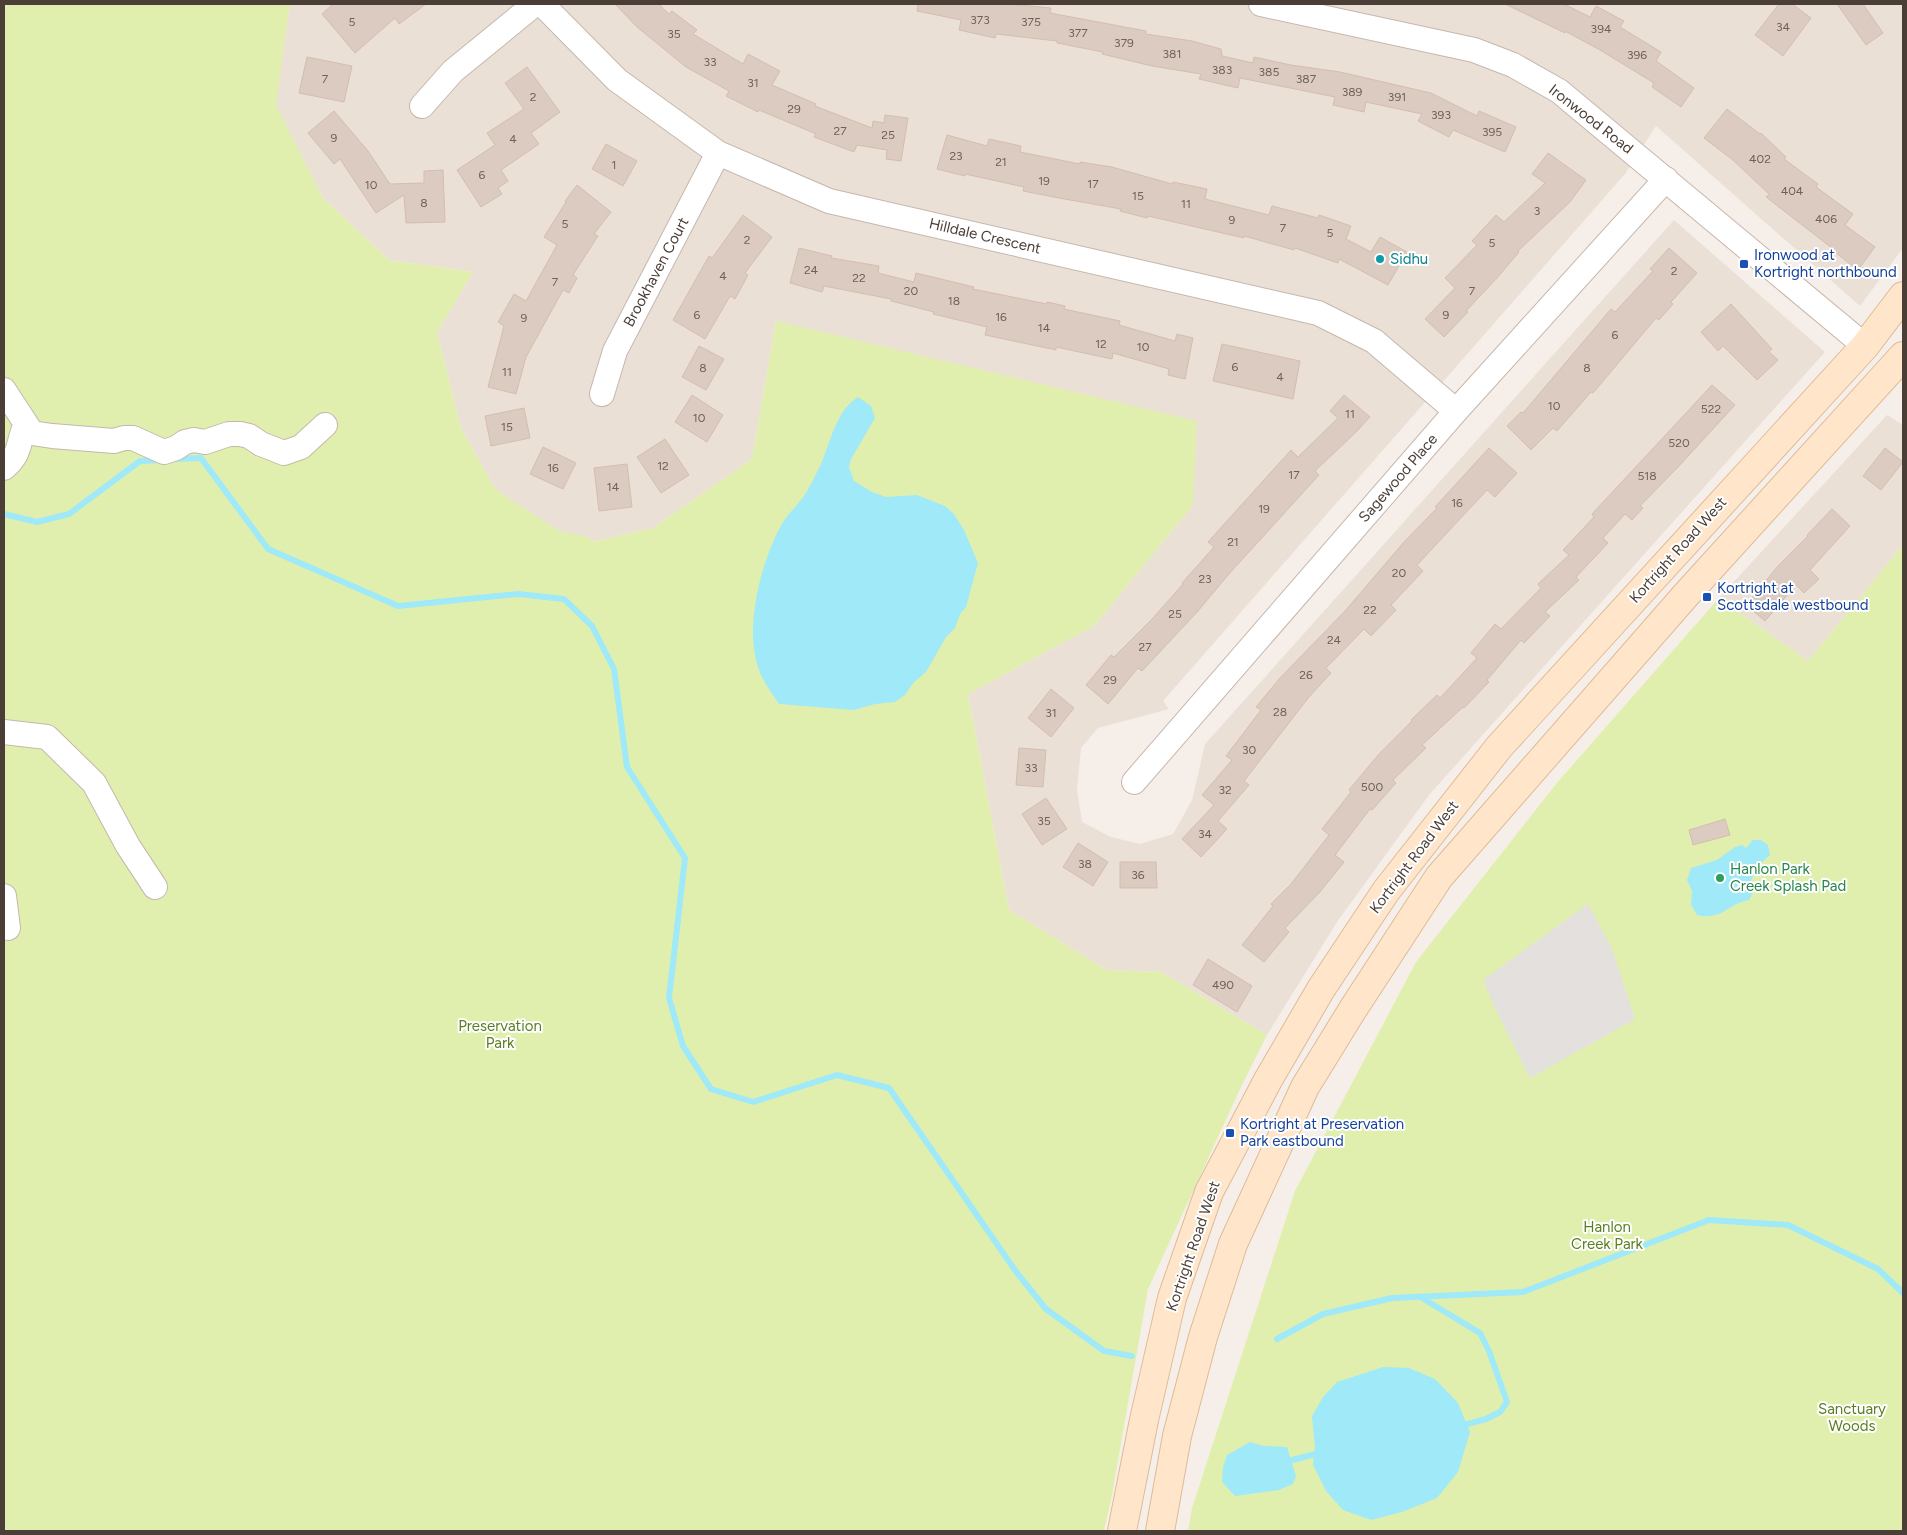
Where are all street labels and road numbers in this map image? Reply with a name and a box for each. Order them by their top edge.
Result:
street label: Ironwood Road [1545,80,1637,158]
street label: Brookhaven Court [620,214,693,330]
street label: Hilldale Crescent [927,214,1043,258]
street label: Sagewood Place [1355,430,1441,526]
street label: Kortright Road West [1626,493,1731,607]
street label: Kortright Road West [1366,797,1462,917]
street label: Kortright Road West [1162,1178,1224,1313]

